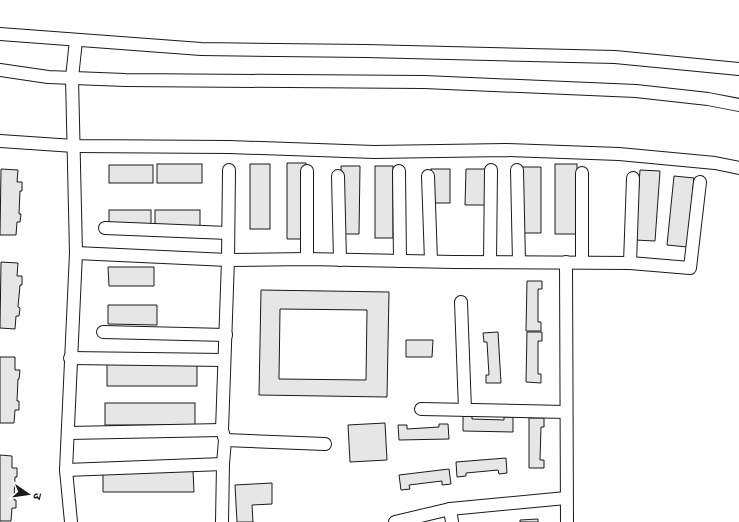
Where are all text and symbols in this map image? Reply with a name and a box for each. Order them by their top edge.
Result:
north arrow [8,474,48,514]
text: उ [30,492,46,502]

